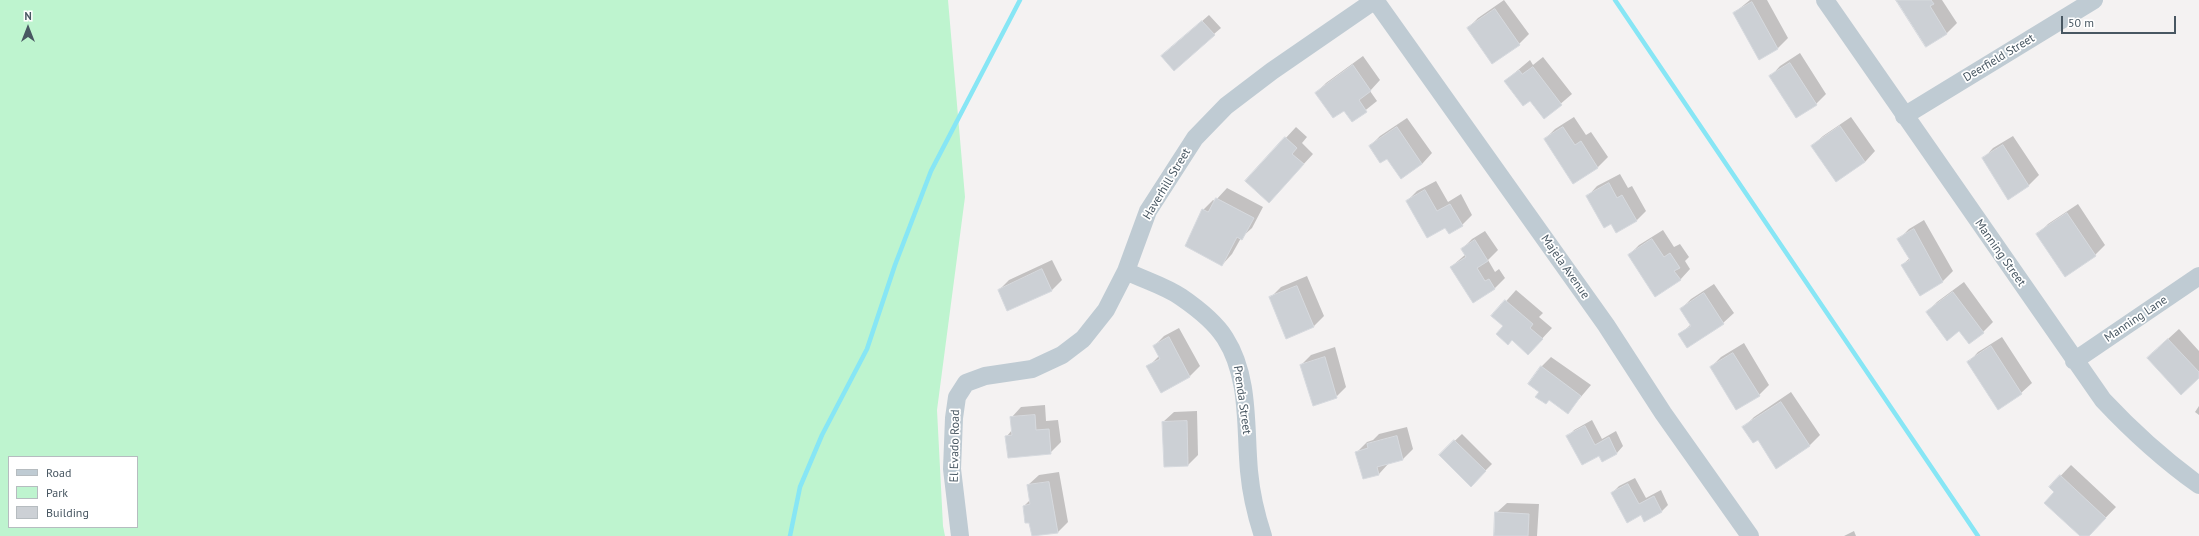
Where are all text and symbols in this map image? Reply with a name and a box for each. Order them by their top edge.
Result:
north arrow [8,8,48,48]
scale bar [2063,8,2178,34]
text: N [24,9,32,23]
text: 50 m [2068,15,2094,30]
street label: Deerfield Street [1961,31,2037,85]
street label: Haverhill Street [1140,146,1194,222]
street label: Manning Street [1972,217,2028,289]
street label: Majela Avenue [1538,232,1592,302]
street label: Manning Lane [2102,293,2170,345]
street label: Prenda Street [1230,365,1254,435]
street label: El Evado Road [947,409,963,483]
legend [8,456,138,528]
text: Road [46,465,71,480]
text: Park [46,485,68,500]
text: Building [46,505,89,520]

